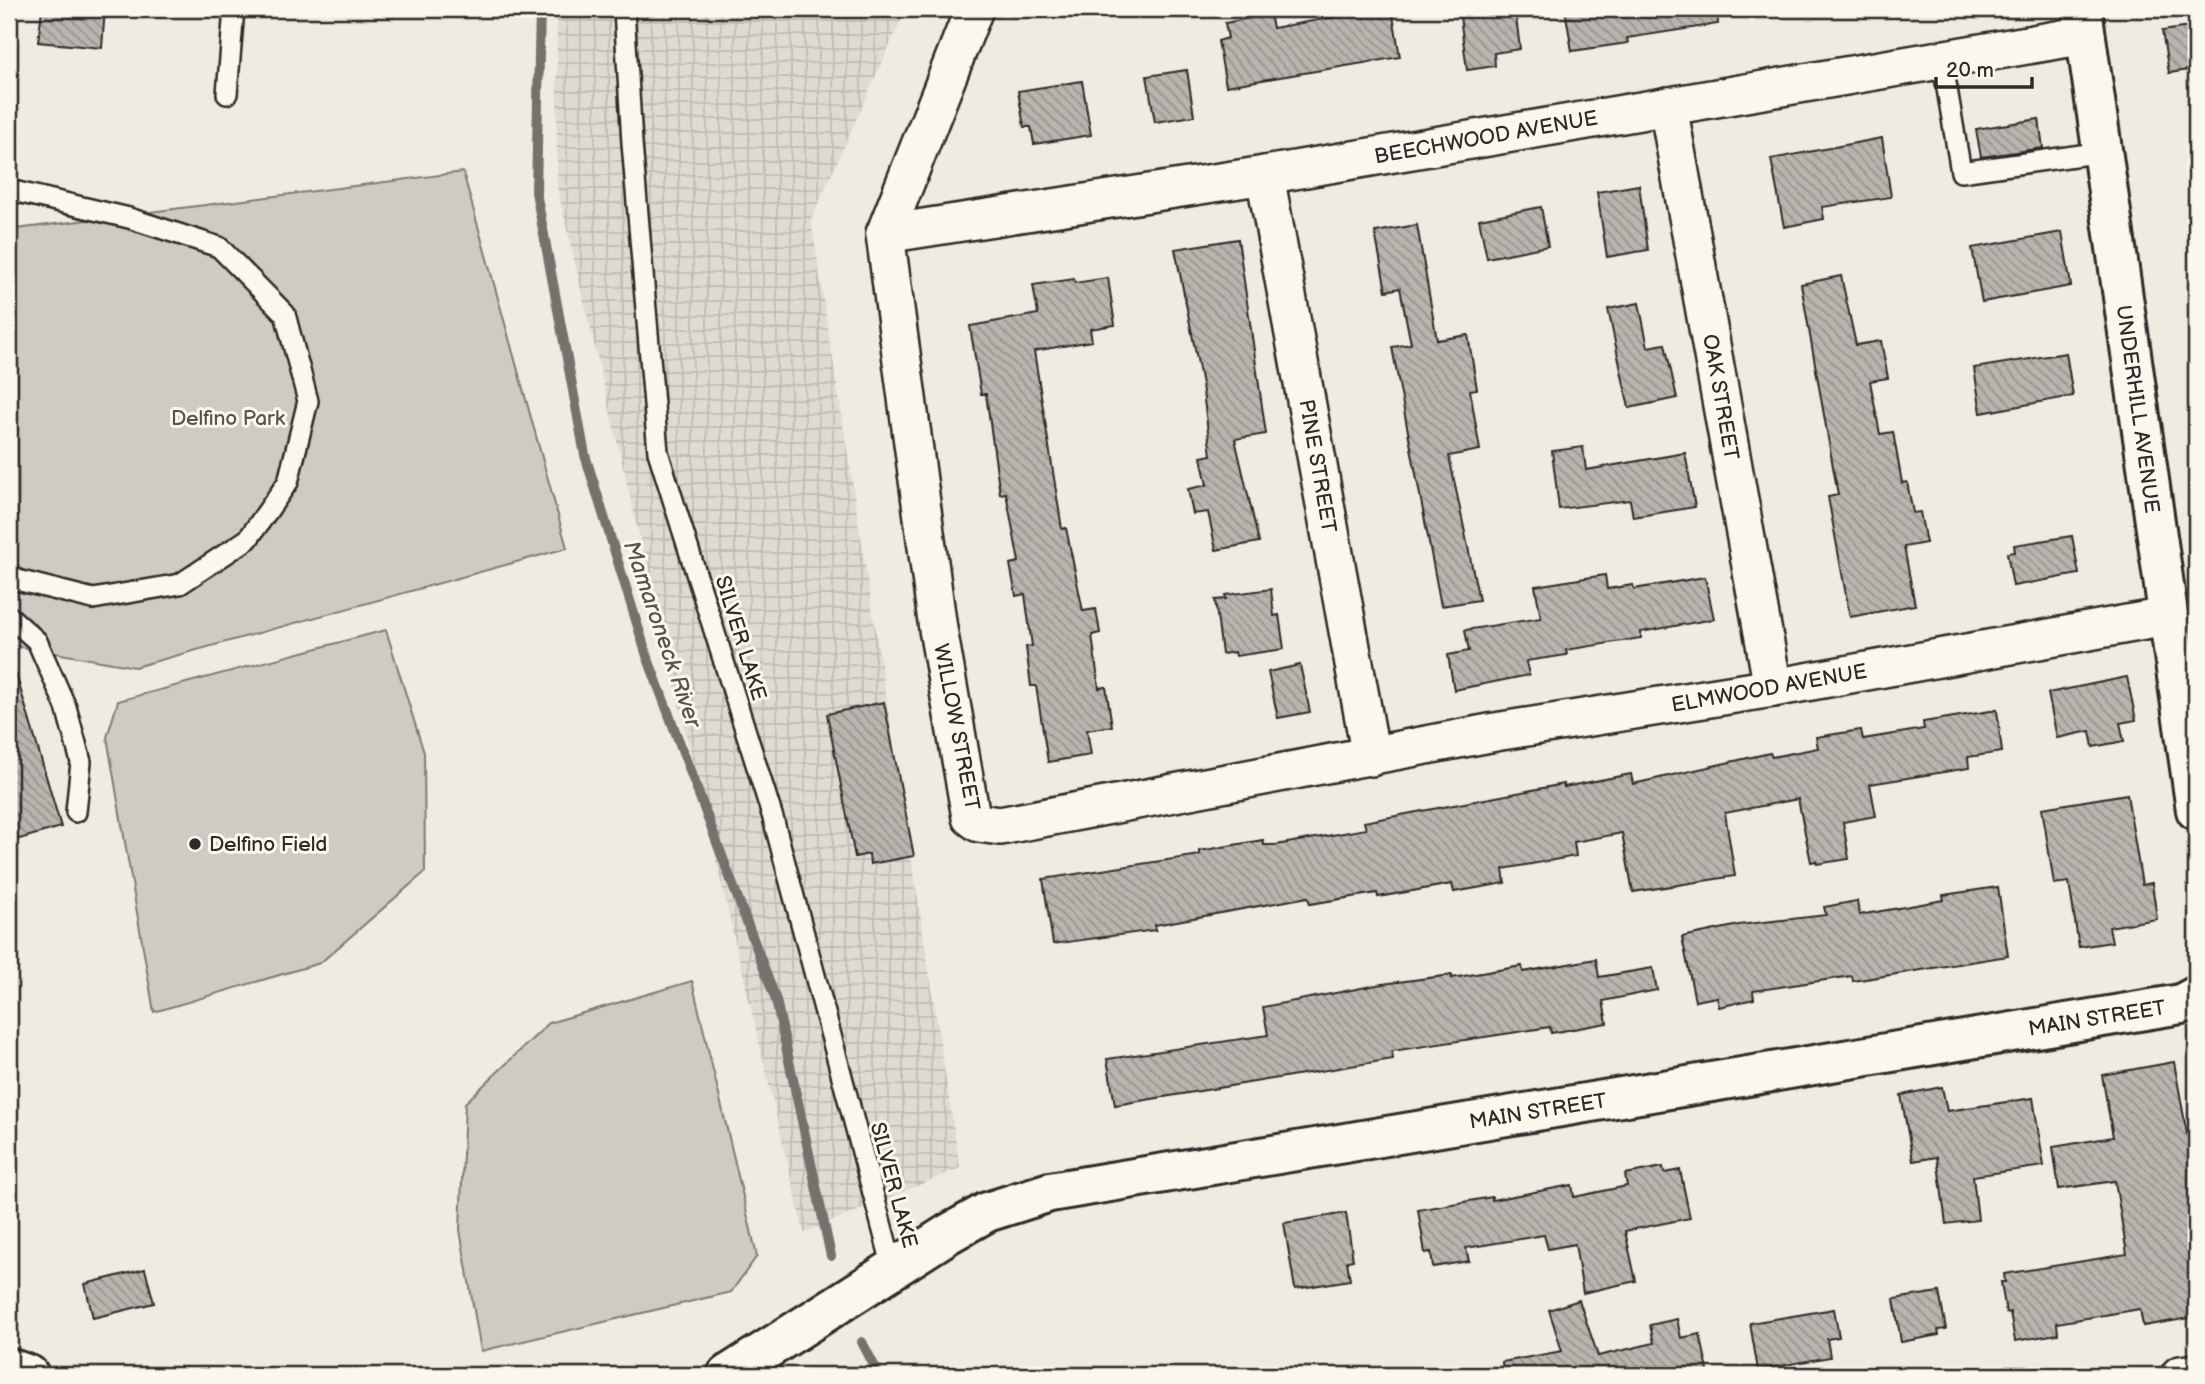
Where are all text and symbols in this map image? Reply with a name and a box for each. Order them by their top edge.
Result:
scale bar [1936,46,2032,90]
text: 20 m [1946,58,1994,83]
street label: BEECHWOOD AVENUE [1373,106,1600,169]
street label: UNDERHILL AVENUE [2111,303,2164,515]
street label: OAK STREET [1697,332,1744,462]
street label: PINE STREET [1293,398,1342,535]
park label: Delfino Park [171,406,286,431]
water label: Mamaroneck River [617,537,708,733]
street label: SILVER LAKE [710,573,771,704]
street label: WILLOW STREET [928,642,985,813]
street label: ELMWOOD AVENUE [1669,659,1869,718]
place label: Delfino Field [209,832,327,857]
marker: Delfino Field [187,836,203,852]
street label: MAIN STREET [2027,995,2168,1042]
street label: MAIN STREET [1468,1088,1609,1135]
street label: SILVER LAKE [865,1119,922,1251]

